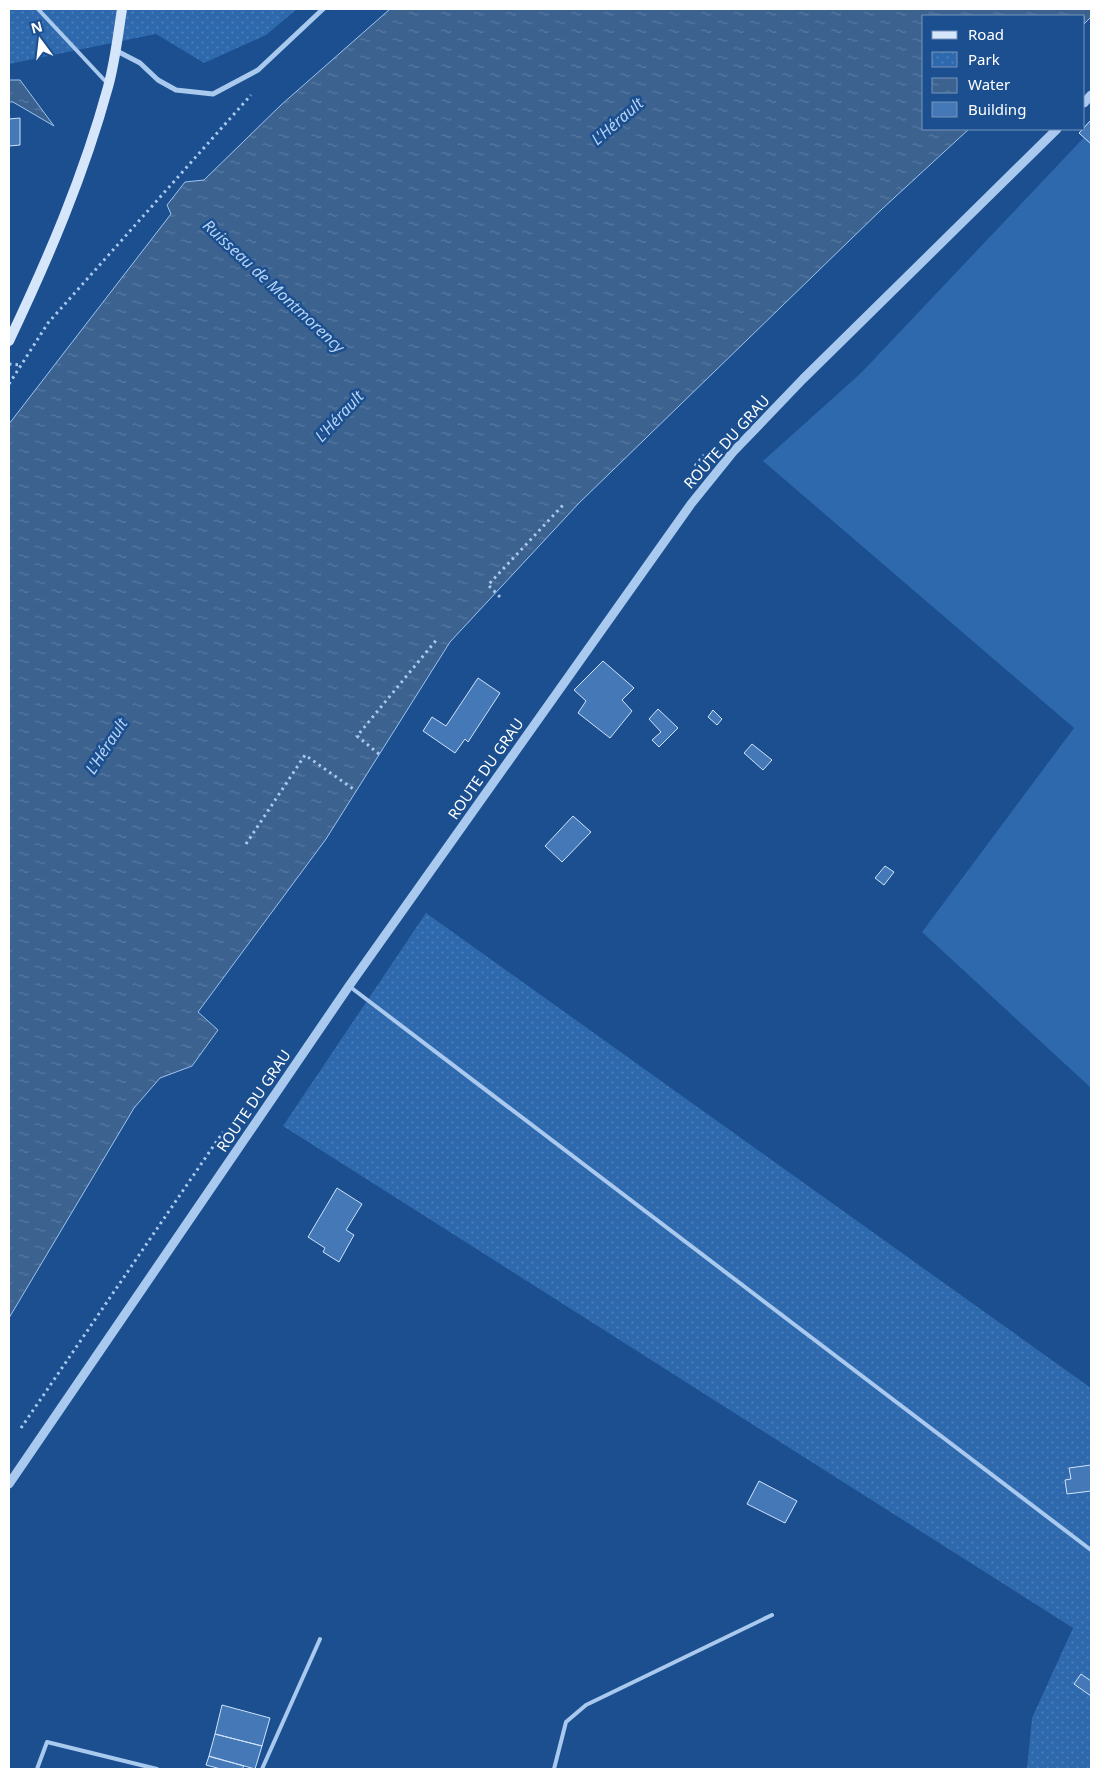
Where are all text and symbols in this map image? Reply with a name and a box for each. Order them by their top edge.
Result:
north arrow [15,15,65,65]
legend [922,15,1085,130]
text: N [29,16,44,38]
text: Road [968,24,1004,44]
text: Park [968,49,1000,69]
text: Water [968,74,1010,94]
water label: L'Hérault [586,92,648,150]
text: Building [968,99,1026,119]
water label: Ruisseau de Montmorency [198,214,351,359]
water label: L'Hérault [310,385,369,446]
street label: ROUTE DU GRAU [679,390,774,492]
water label: L'Hérault [80,713,133,778]
street label: ROUTE DU GRAU [443,714,528,823]
street label: ROUTE DU GRAU [212,1045,295,1155]

